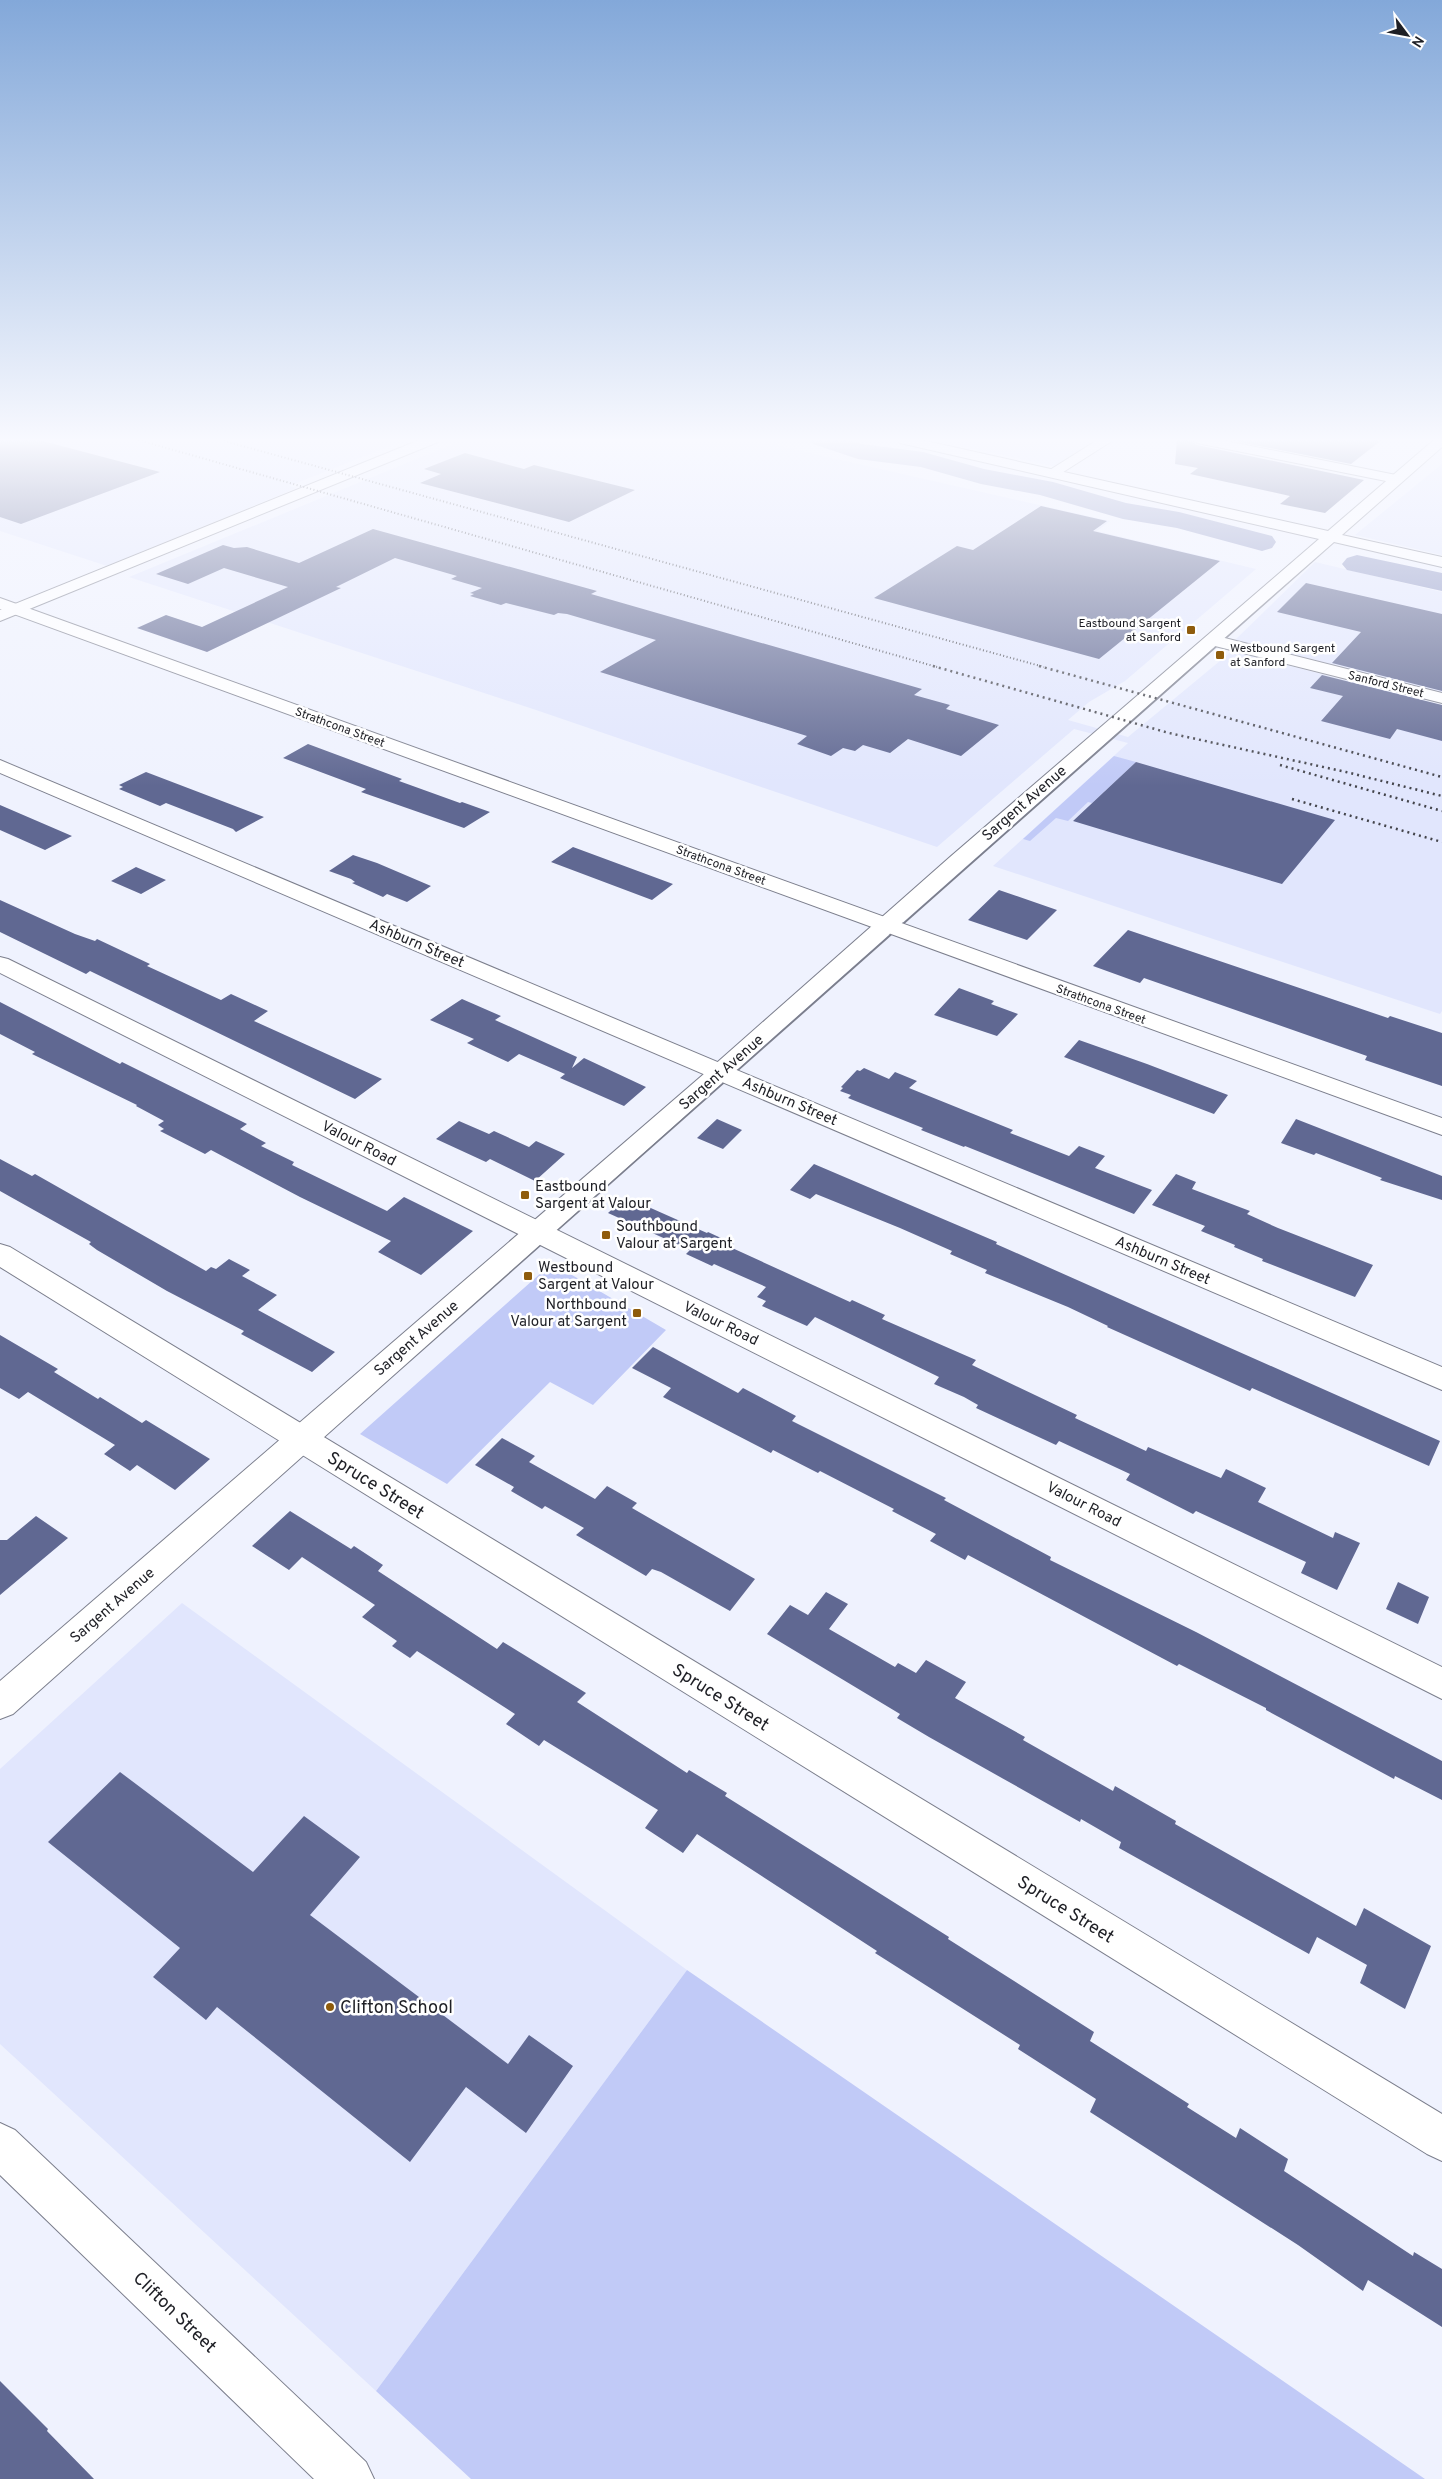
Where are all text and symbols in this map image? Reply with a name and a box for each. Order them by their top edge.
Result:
north arrow [1382,10,1432,60]
text: N [1407,32,1427,50]
place label: Eastbound Sargent at Sanford [1078,616,1181,646]
marker: Eastbound Sargent at Sanford [1185,624,1197,636]
place label: Westbound Sargent at Sanford [1230,641,1335,671]
marker: Westbound Sargent at Sanford [1214,649,1226,661]
street label: Sanford Street [1346,668,1425,702]
street label: Strathcona Street [292,704,387,752]
street label: Sargent Avenue [979,762,1071,846]
street label: Strathcona Street [673,842,768,890]
street label: Ashburn Street [366,916,467,973]
street label: Strathcona Street [1053,981,1148,1029]
street label: Sargent Avenue [676,1031,768,1115]
street label: Ashburn Street [739,1074,840,1131]
street label: Valour Road [318,1117,399,1171]
place label: Eastbound Sargent at Valour [535,1178,651,1214]
marker: Eastbound Sargent at Valour [519,1189,531,1201]
place label: Southbound Valour at Sargent [616,1218,733,1254]
marker: Southbound Valour at Sargent [600,1229,612,1241]
street label: Ashburn Street [1112,1233,1213,1290]
place label: Westbound Sargent at Valour [538,1259,654,1295]
marker: Westbound Sargent at Valour [522,1270,534,1282]
place label: Northbound Valour at Sargent [510,1296,627,1332]
street label: Sargent Avenue [371,1297,463,1381]
street label: Valour Road [680,1298,761,1351]
marker: Northbound Valour at Sargent [631,1307,643,1319]
street label: Spruce Street [322,1447,428,1525]
street label: Valour Road [1043,1478,1124,1532]
street label: Sargent Avenue [67,1564,159,1648]
street label: Spruce Street [667,1659,773,1737]
street label: Spruce Street [1012,1871,1118,1949]
place label: Clifton School [340,1997,453,2020]
marker: Clifton School [324,2001,336,2013]
street label: Clifton Street [127,2267,221,2359]

